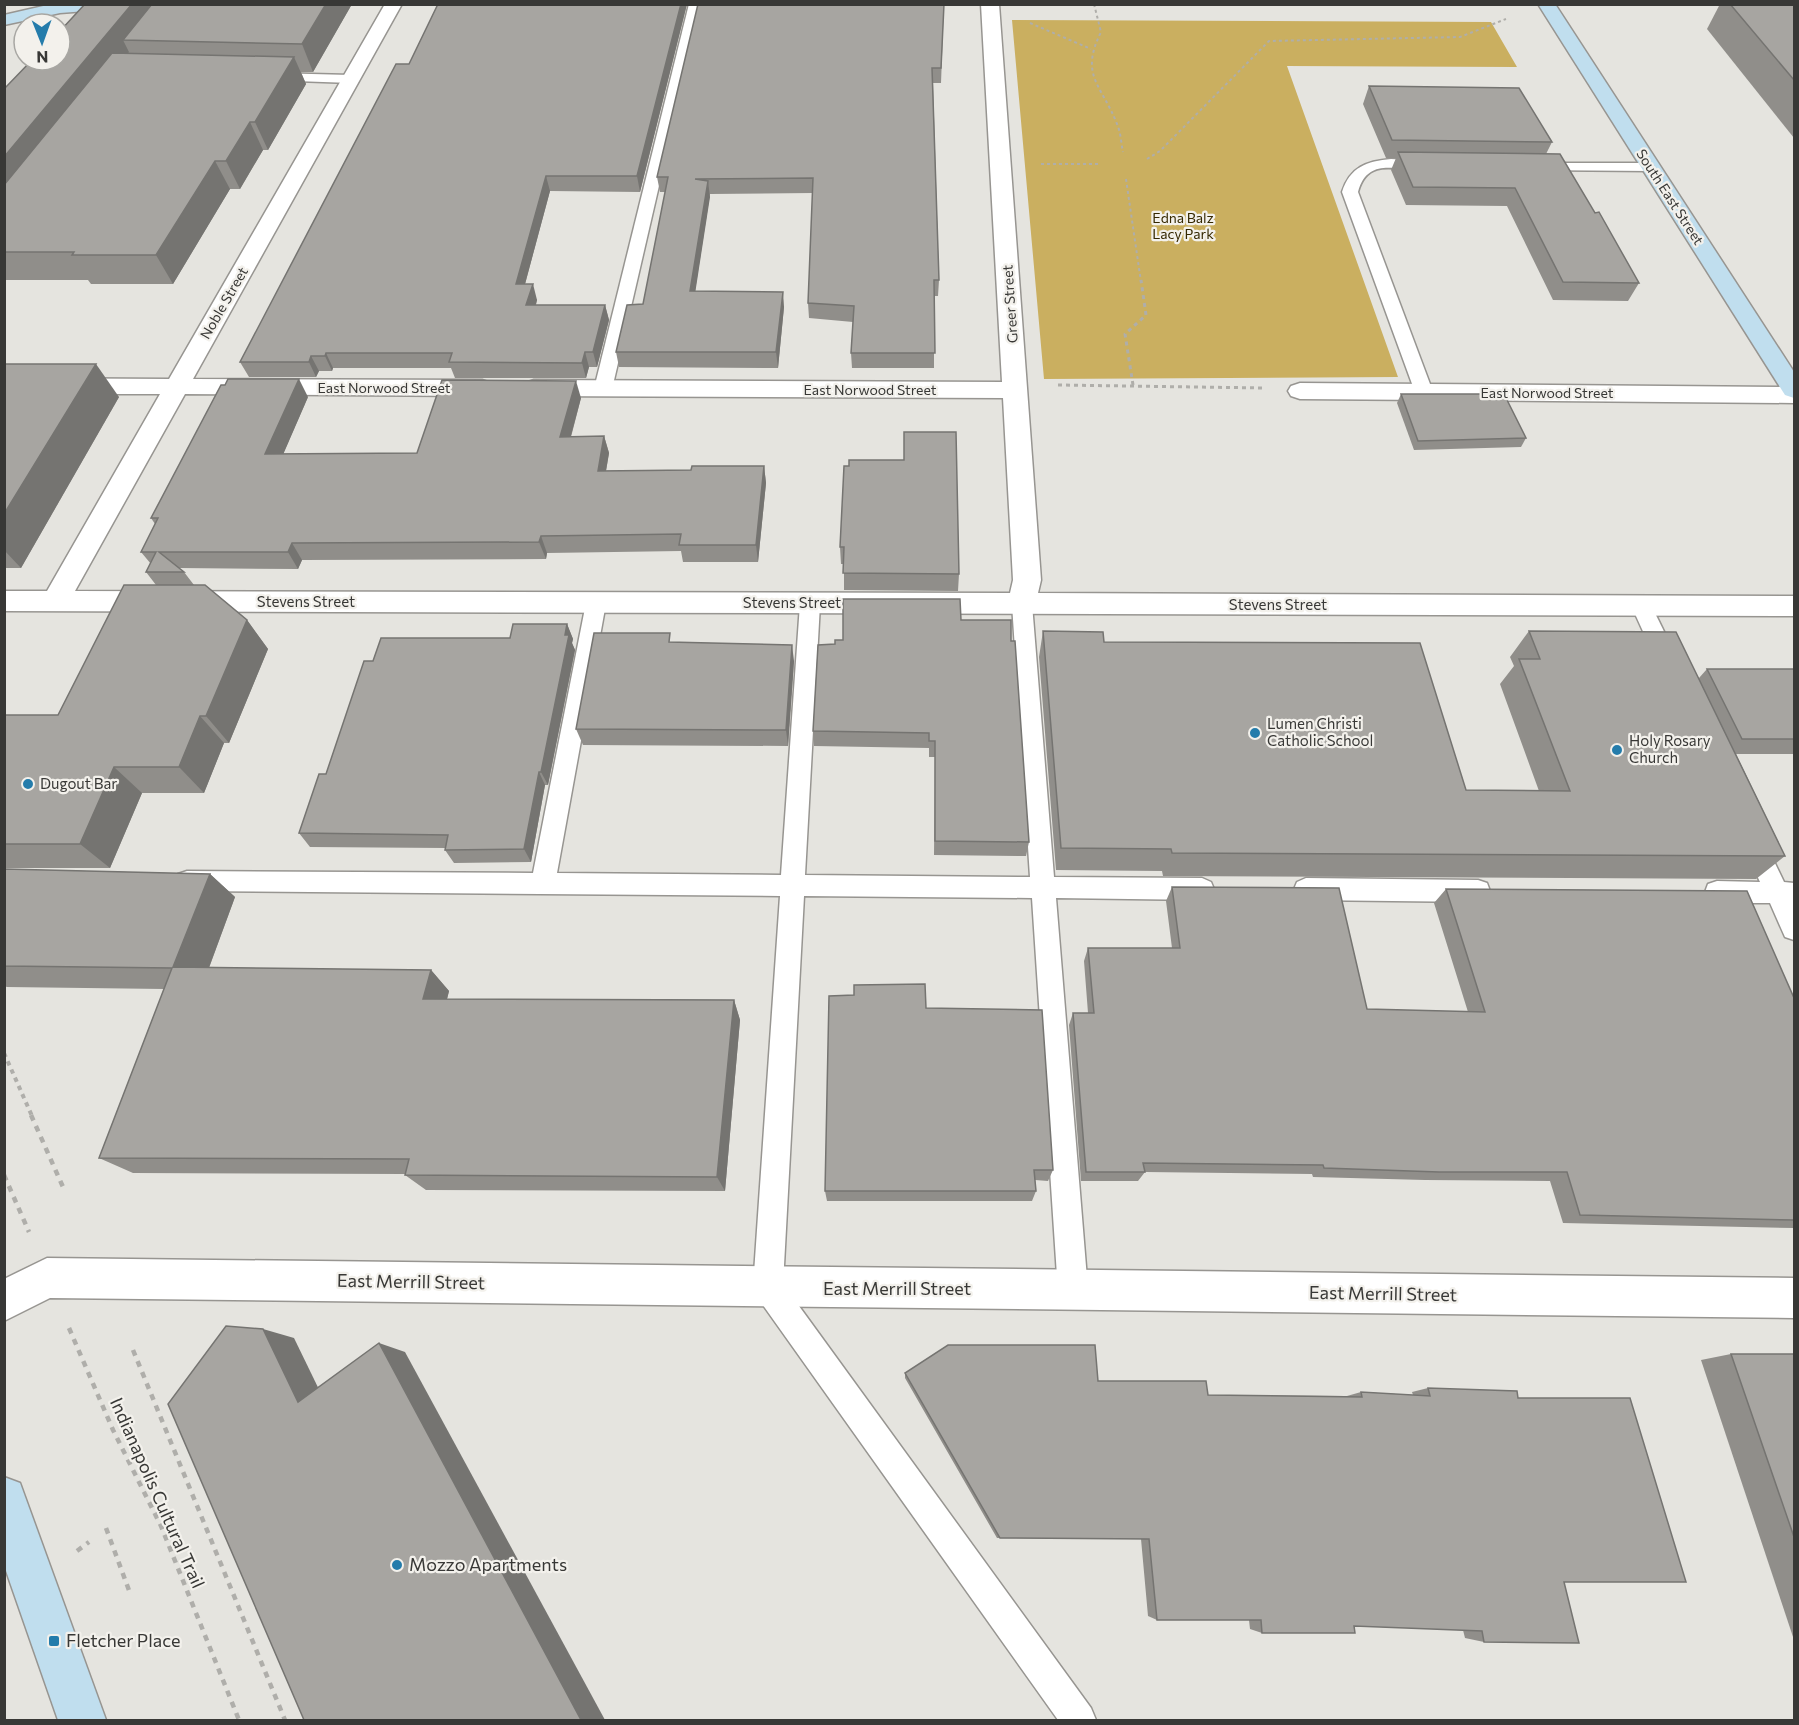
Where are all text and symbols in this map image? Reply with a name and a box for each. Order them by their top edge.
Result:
north arrow [12,12,72,72]
text: N [36,48,48,67]
street label: South East Street [1633,146,1708,248]
park label: Edna Balz Lacy Park [1152,209,1214,242]
street label: Noble Street [196,263,251,342]
street label: Greer Street [998,264,1021,344]
street label: East Norwood Street [318,379,451,396]
street label: East Norwood Street [804,381,937,398]
street label: East Norwood Street [1481,384,1614,401]
street label: Stevens Street [257,592,355,610]
street label: Stevens Street [743,593,841,611]
street label: Stevens Street [1229,595,1327,613]
place label: Lumen Christi Catholic School [1267,714,1373,749]
marker: Lumen Christi Catholic School [1248,726,1262,740]
place label: Holy Rosary Church [1629,731,1711,766]
marker: Holy Rosary Church [1610,743,1624,757]
place label: Dugout Bar [40,774,117,792]
marker: Dugout Bar [21,777,35,791]
street label: East Merrill Street [337,1269,485,1293]
street label: East Merrill Street [823,1277,971,1299]
street label: East Merrill Street [1309,1281,1457,1305]
street label: Indianapolis Cultural Trail [106,1394,210,1591]
place label: Mozzo Apartments [409,1553,567,1575]
marker: Mozzo Apartments [390,1558,404,1572]
place label: Fletcher Place [66,1629,181,1651]
marker: Fletcher Place [47,1634,61,1648]

